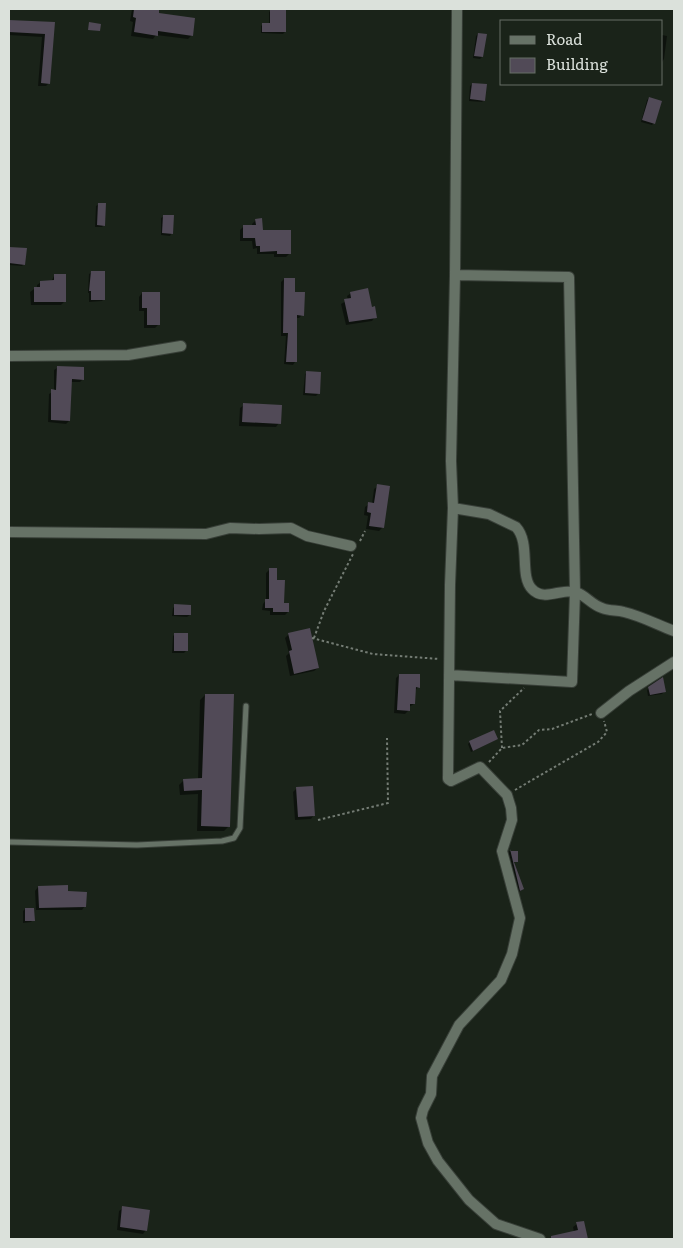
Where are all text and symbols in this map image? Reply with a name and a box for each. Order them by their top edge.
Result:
legend [500,20,663,85]
text: Road [546,27,582,50]
text: Building [546,52,608,75]

